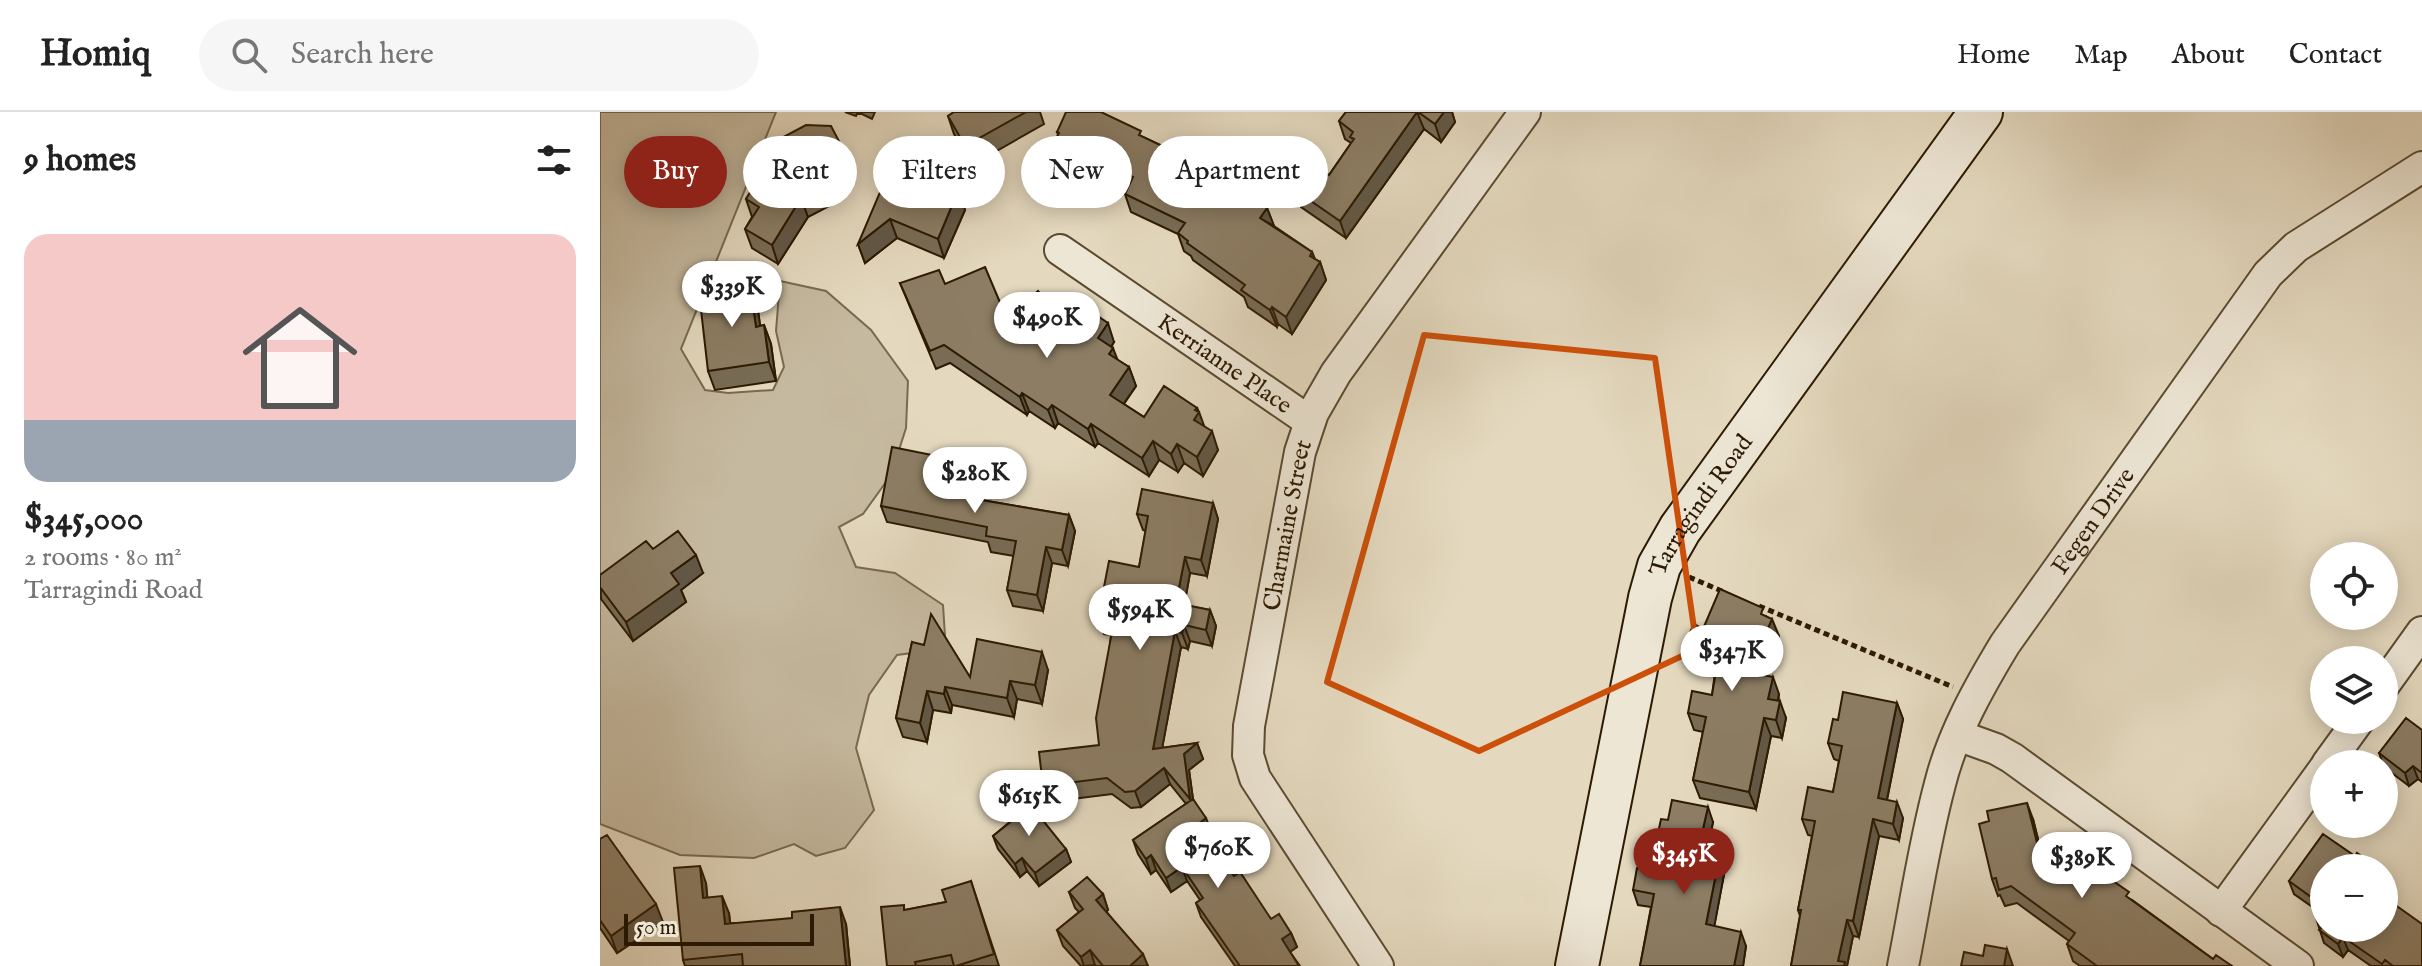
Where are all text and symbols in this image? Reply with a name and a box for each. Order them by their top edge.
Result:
search box [199,19,759,91]
text: Homiq [40,31,151,79]
icon: search [227,33,271,77]
text: Search here [291,36,434,74]
text: Home [1957,38,2030,73]
text: Map [2074,38,2128,73]
text: About [2172,38,2245,73]
text: Contact [2289,38,2382,73]
chip: Buy [624,136,727,208]
chip: Rent [743,136,857,208]
chip: Filters [873,136,1005,208]
chip: New [1021,136,1132,208]
chip: Apartment [1148,136,1328,208]
icon: filters [532,138,576,182]
text: 9 homes [24,139,136,182]
pin: $339K [676,261,788,329]
text: $339K [700,270,764,303]
icon: home [228,286,372,430]
pin: $490K [991,292,1103,360]
text: $490K [1012,301,1082,334]
street label: Kerrianne Place [1151,307,1297,422]
street label: Tarragindi Road [1643,429,1760,579]
street label: Charmaine Street [1257,436,1320,613]
pin: $280K [919,447,1031,515]
text: $280K [941,456,1009,489]
street label: Fegen Drive [2045,462,2142,581]
text: $345,000 [24,498,144,541]
text: 2 rooms · 80 m² [24,541,182,574]
map controls [2310,542,2398,942]
button: locate [2310,542,2398,630]
text: Tarragindi Road [24,574,203,607]
pin: $594K [1084,584,1196,652]
text: $594K [1107,593,1173,626]
pin: $347K [1676,625,1788,693]
text: $347K [1698,634,1766,667]
button: layers [2310,646,2398,734]
button: + [2310,750,2398,838]
pin: $615K [973,770,1085,838]
text: $615K [997,779,1061,812]
pin: $760K [1162,822,1274,890]
pin: $345K [1628,828,1740,896]
text: $760K [1183,831,1253,864]
pin: $389K [2026,832,2138,900]
text: $345K [1652,837,1716,870]
text: $389K [2050,841,2114,874]
button: − [2310,854,2398,942]
scale bar [624,910,814,946]
text: 50 m [636,914,677,942]

